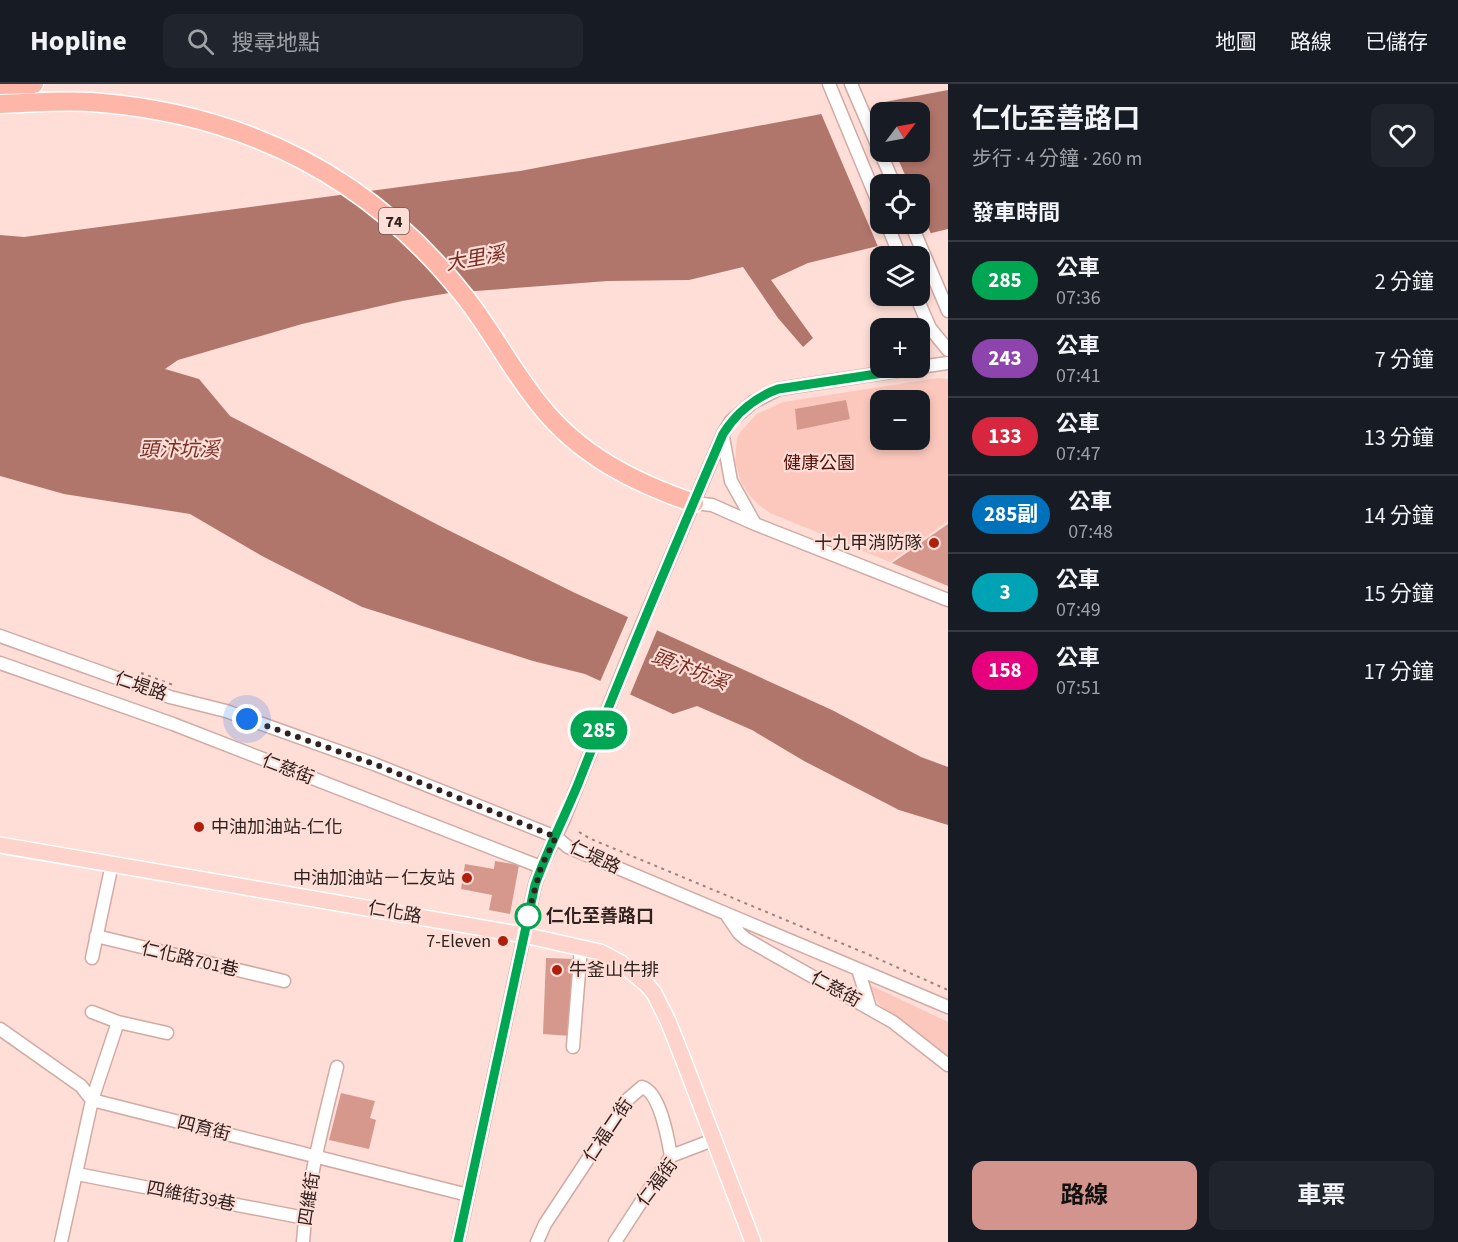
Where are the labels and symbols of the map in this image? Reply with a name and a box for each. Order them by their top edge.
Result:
north arrow [870,102,930,162]
road number: 74 [379,208,409,234]
water label: 大里溪 [443,239,510,278]
water label: 頭汴坑溪 [139,436,222,464]
park label: 健康公園 [783,451,855,476]
place label: 十九甲消防隊 [814,531,922,556]
marker: 十九甲消防隊 [927,536,941,550]
water label: 頭汴坑溪 [647,643,735,698]
street label: 仁堤路 [111,666,170,707]
your location [232,704,262,734]
line badge: 285 [564,710,634,750]
street label: 仁慈街 [258,748,318,791]
place label: 中油加油站-仁化 [211,815,343,840]
marker: 中油加油站-仁化 [192,820,206,834]
street label: 仁堤路 [565,835,625,880]
place label: 中油加油站－仁友站 [293,866,455,891]
marker: 中油加油站－仁友站 [460,871,474,885]
street label: 仁化路 [366,895,424,929]
marker: 仁化至善路口 [515,903,541,929]
place label: 仁化至善路口 [546,904,654,929]
place label: 7-Eleven [426,929,491,954]
marker: 7-Eleven [496,934,510,948]
street label: 仁化路701巷 [139,936,241,983]
place label: 牛釜山牛排 [569,958,659,983]
marker: 牛釜山牛排 [550,963,564,977]
street label: 仁慈街 [806,965,865,1013]
street label: 仁福二街 [578,1093,639,1167]
street label: 四育街 [175,1110,233,1147]
street label: 仁福街 [631,1153,684,1211]
street label: 四維街 [293,1170,326,1228]
street label: 四維街39巷 [144,1176,237,1217]

